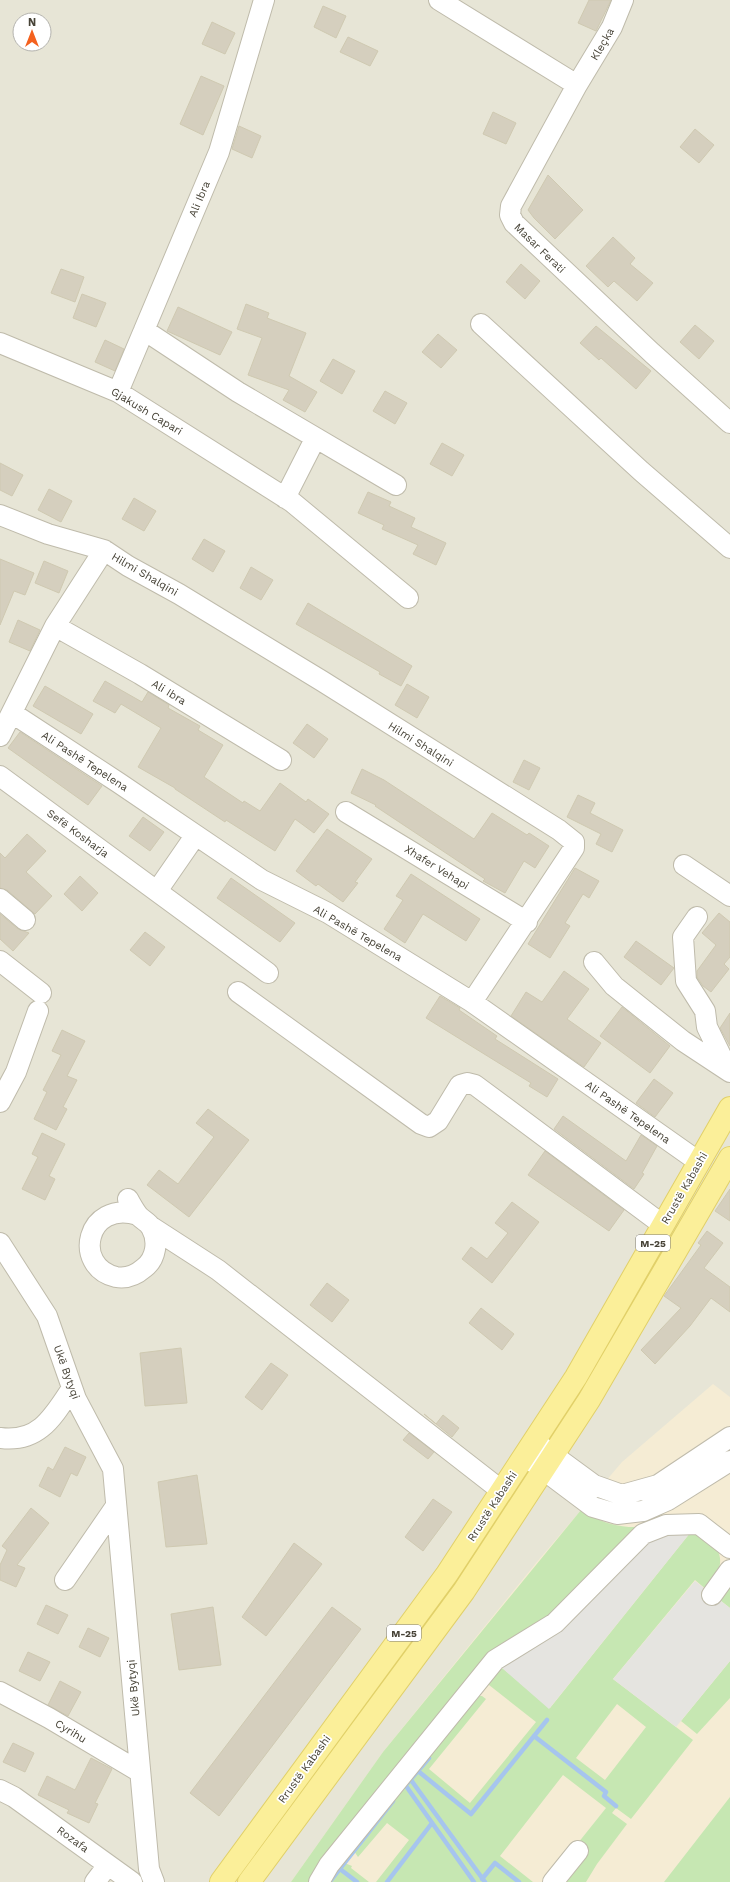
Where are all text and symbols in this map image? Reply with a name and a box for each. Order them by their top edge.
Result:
north arrow [12,12,52,52]
text: N [28,16,36,29]
street label: Kleçka [588,26,617,63]
street label: Ali Ibra [186,179,213,219]
street label: Masar Ferati [511,221,568,276]
street label: Gjakush Capari [109,385,185,438]
street label: Hilmi Shalqini [109,550,180,599]
street label: Ali Ibra [149,677,188,708]
street label: Hilmi Shalqini [386,719,456,770]
street label: Ali Pashë Tepelena [39,729,130,794]
street label: Sefë Kosharja [44,807,111,860]
street label: Xhafer Vehapi [402,842,471,892]
street label: Ali Pashë Tepelena [311,903,404,964]
street label: Ali Pashë Tepelena [583,1078,673,1147]
street label: Rrustë Kabashi [659,1150,710,1227]
road number: M-25 [636,1235,670,1251]
street label: Ukë Bytyqi [51,1343,82,1401]
street label: Rrustë Kabashi [465,1469,520,1544]
road number: M-25 [387,1625,421,1641]
street label: Ukë Bytyqi [125,1659,142,1717]
street label: Cyrihu [53,1717,89,1746]
street label: Rrustë Kabashi [275,1733,334,1806]
street label: Rozafa [54,1824,91,1855]

